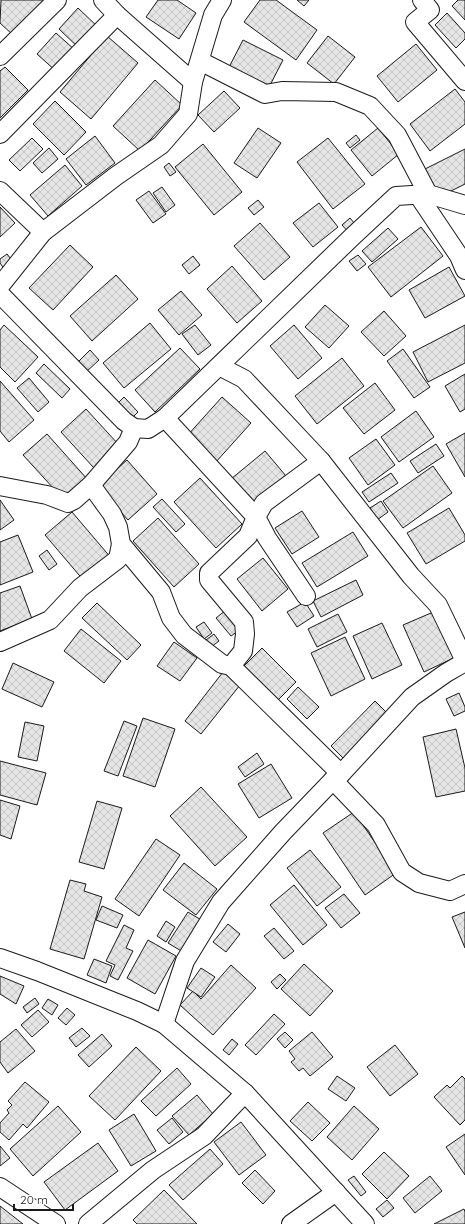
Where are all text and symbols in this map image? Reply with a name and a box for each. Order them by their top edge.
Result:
scale bar [14,1186,73,1212]
text: 20 m [20,1192,48,1207]

